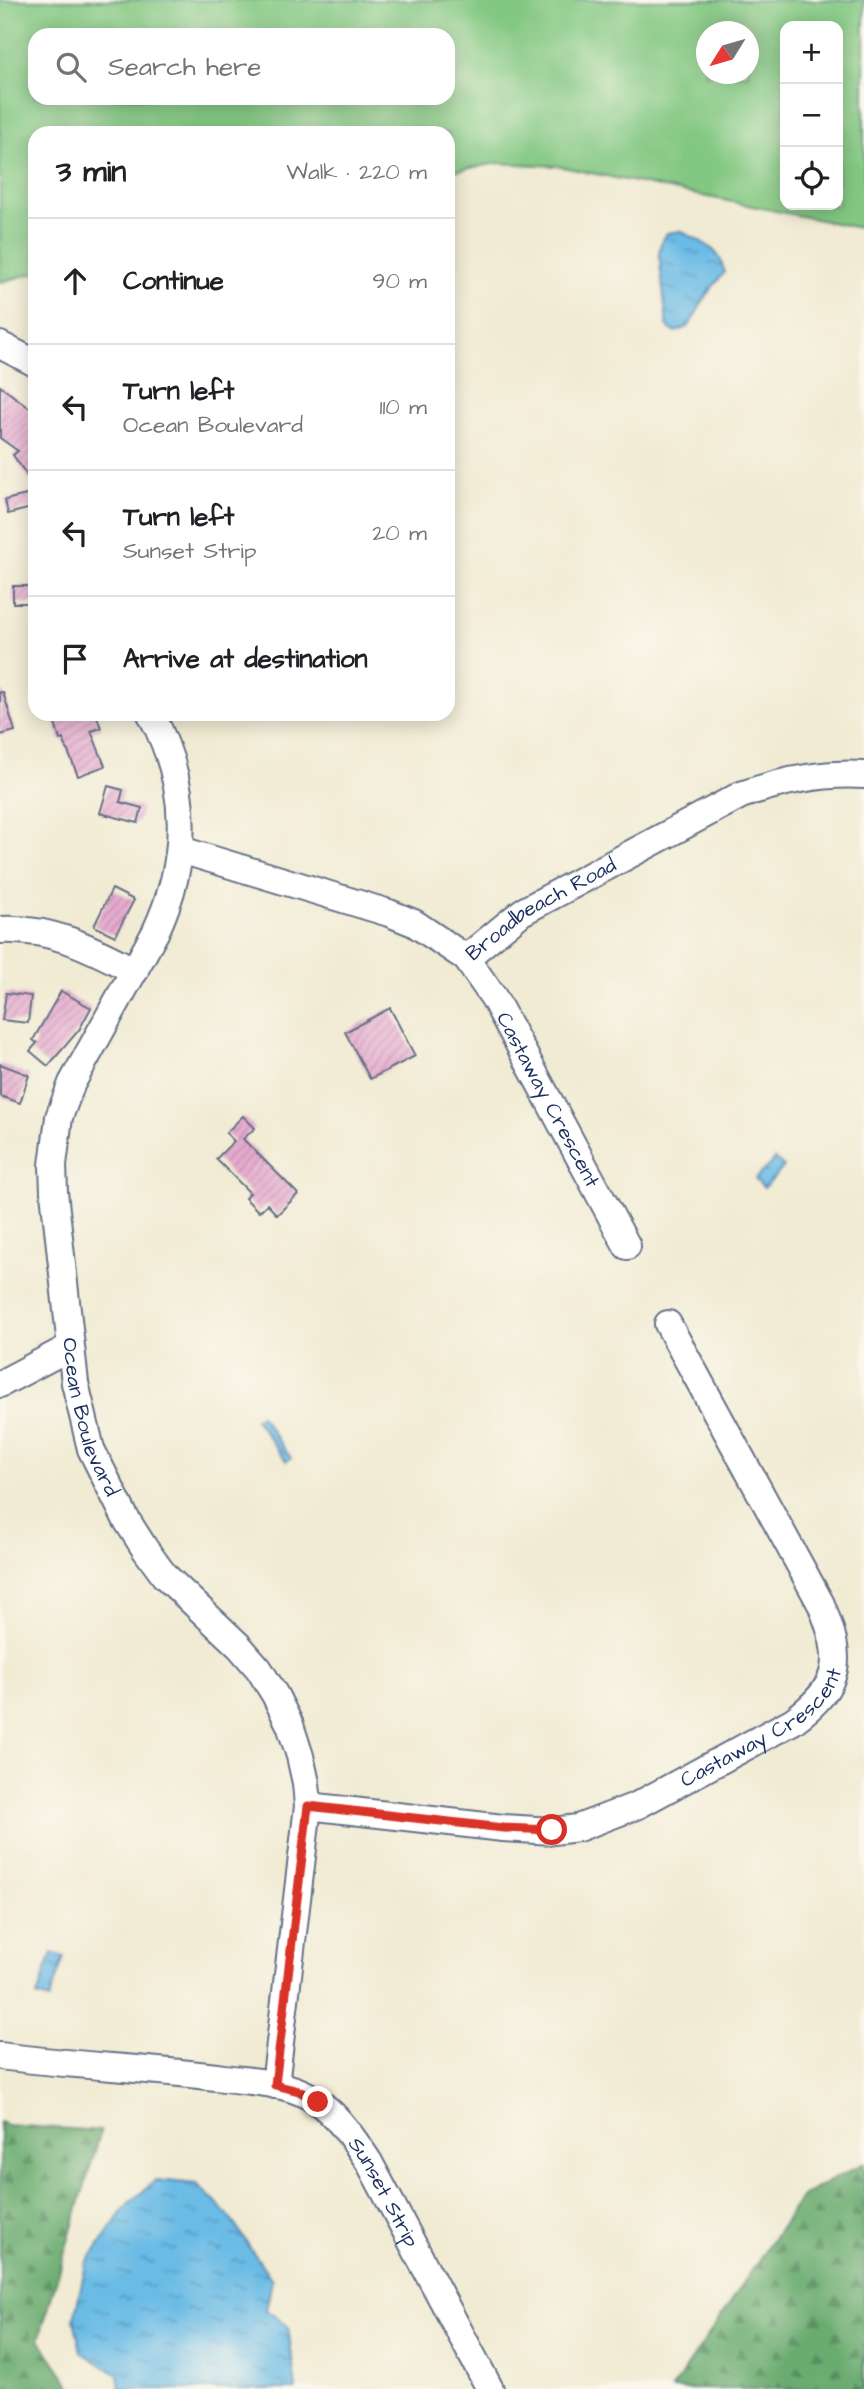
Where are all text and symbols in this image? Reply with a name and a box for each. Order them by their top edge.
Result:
north arrow [696,21,759,84]
map controls [780,21,843,210]
button: + [780,21,843,84]
search box [28,28,455,105]
icon: search [52,48,90,86]
text: Search here [108,49,261,85]
button: − [780,84,843,147]
button: locate [780,147,843,210]
text: 3 min [56,151,126,193]
text: Walk · 220 m [286,156,427,188]
icon: ahead [56,262,94,300]
text: Continue [123,263,224,299]
text: 90 m [372,265,427,297]
text: Turn left [123,373,234,409]
icon: left [56,388,94,426]
text: 110 m [379,391,427,423]
text: Ocean Boulevard [123,409,303,441]
text: Turn left [123,499,234,535]
icon: left [56,514,94,552]
text: 20 m [372,517,427,549]
text: Sunset Strip [123,535,257,567]
icon: arrive [56,640,94,678]
text: Arrive at destination [123,641,368,677]
street label: Broadbeach Road [459,850,622,968]
street label: Castaway Crescent [489,1007,607,1193]
street label: Ocean Boulevard [55,1336,126,1501]
street label: Castaway Crescent [675,1664,849,1794]
route start [536,1814,567,1845]
route end [302,2086,333,2117]
street label: Sunset Strip [341,2131,426,2253]

